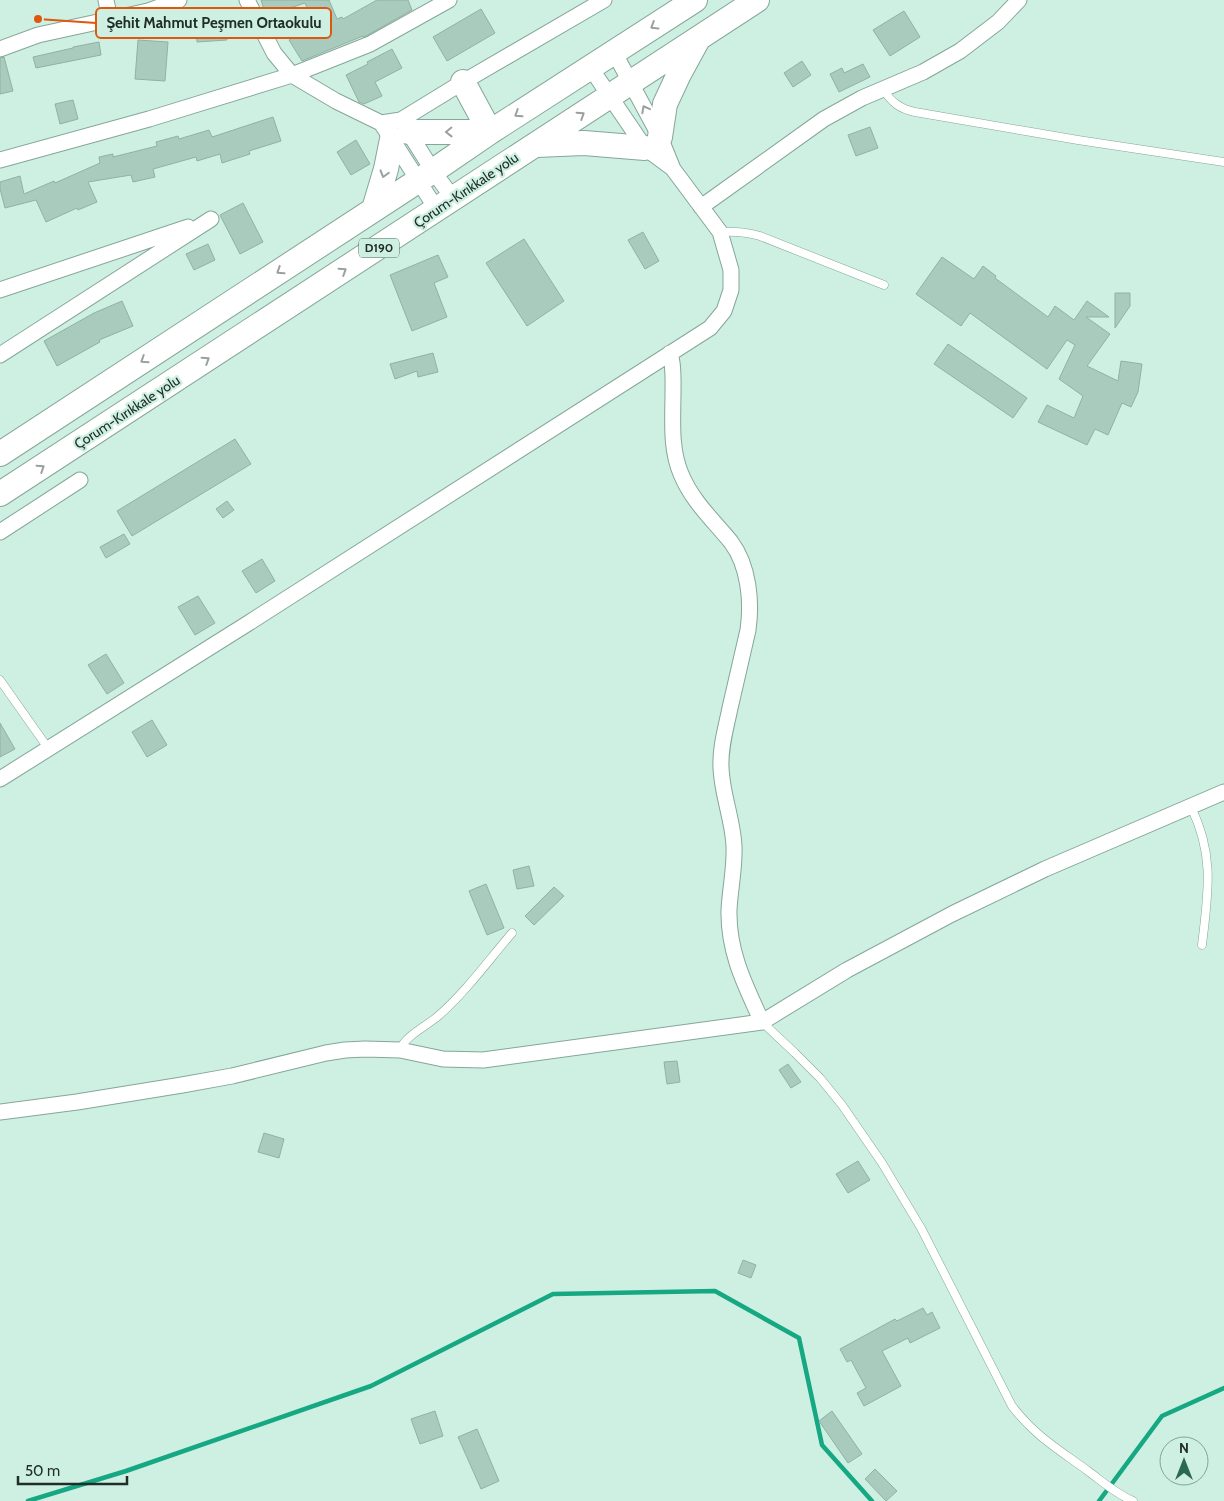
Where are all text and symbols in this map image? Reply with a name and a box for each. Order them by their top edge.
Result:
callout: Şehit Mahmut Peşmen Ortaokulu [96,8,331,38]
text: Şehit Mahmut Peşmen Ortaokulu [106,14,322,32]
one-way arrow [651,20,660,29]
one-way arrow [641,105,651,114]
one-way arrow [514,108,523,117]
one-way arrow [575,112,584,121]
one-way arrow [445,127,453,137]
street label: Çorum-Kırıkkale yolu [410,148,522,232]
one-way arrow [380,170,390,178]
road number: D190 [359,238,399,258]
one-way arrow [276,265,285,274]
one-way arrow [337,268,346,278]
one-way arrow [140,354,149,363]
one-way arrow [201,357,210,366]
street label: Çorum-Kırıkkale yolu [71,371,183,453]
one-way arrow [35,465,45,474]
north arrow [1159,1436,1209,1486]
text: N [1179,1439,1189,1457]
scale bar [18,1454,126,1486]
text: 50 m [25,1462,60,1480]

